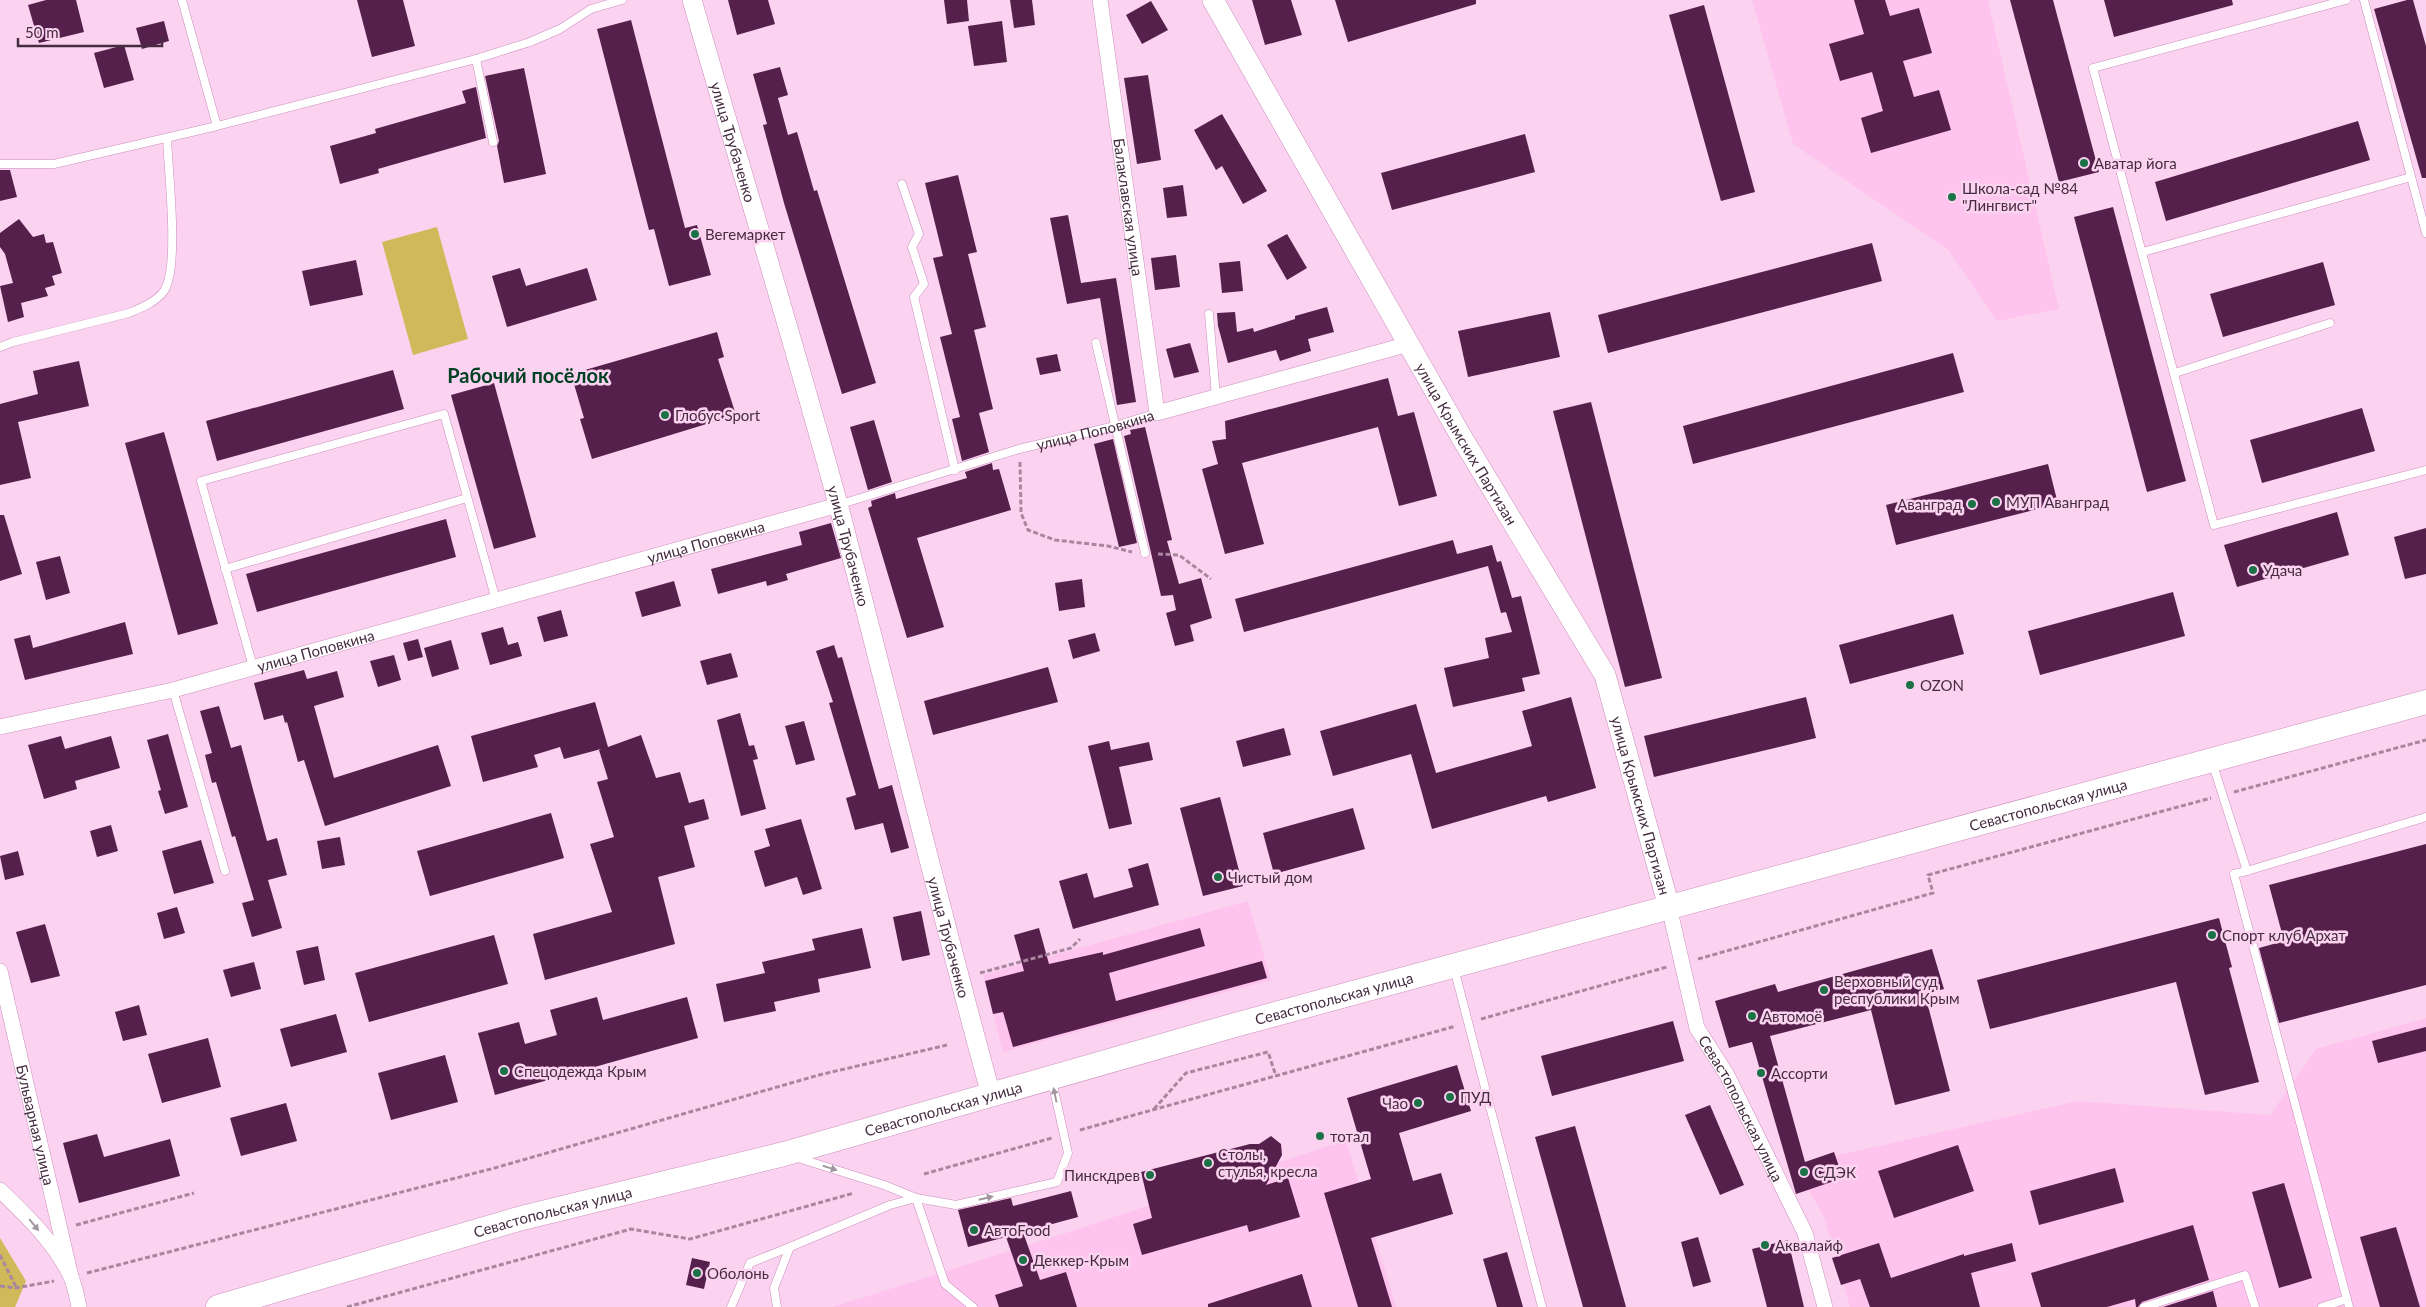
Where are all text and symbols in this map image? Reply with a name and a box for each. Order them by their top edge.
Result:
scale bar [18,15,161,47]
text: 50 m [25,23,59,41]
street label: улица Трубаченко [707,80,760,204]
street label: Балаклавская улица [1110,137,1147,277]
place label: Аватар йога [2094,154,2177,172]
marker: Аватар йога [2078,157,2090,169]
place label: Школа-сад №84 "Лингвист" [1962,179,2078,214]
marker: Школа-сад №84 "Лингвист" [1946,191,1958,203]
place label: Вегемаркет [705,225,786,243]
marker: Вегемаркет [689,228,701,240]
street label: улица Крымских Партизан [1412,359,1521,528]
district label: Рабочий посёлок [447,363,609,387]
street label: улица Поповкина [1034,405,1156,454]
place label: Глобус Sport [675,406,761,424]
marker: Глобус Sport [659,409,671,421]
street label: улица Трубаченко [824,483,873,608]
place label: МУП Аванград [2006,493,2109,511]
place label: Аванград [1897,495,1962,513]
marker: МУП Аванград [1990,496,2002,508]
marker: Аванград [1966,498,1978,510]
street label: улица Поповкина [645,517,767,567]
place label: Удача [2263,561,2302,579]
marker: Удача [2247,564,2259,576]
street label: улица Поповкина [255,625,376,675]
place label: OZON [1920,676,1964,694]
marker: OZON [1904,679,1916,691]
street label: улица Крымских Партизан [1608,714,1674,897]
street label: Севастопольская улица [1967,774,2129,835]
place label: Чистый дом [1228,868,1313,886]
marker: Чистый дом [1212,871,1224,883]
street label: улица Трубаченко [925,875,973,1000]
place label: Спорт клуб Архат [2222,926,2346,944]
marker: Спорт клуб Архат [2206,929,2218,941]
street label: Севастопольская улица [1253,968,1415,1028]
place label: Верховный суд республики Крым [1834,972,1960,1007]
marker: Верховный суд республики Крым [1818,984,1830,996]
place label: Автомоё [1762,1007,1822,1025]
marker: Автомоё [1746,1010,1758,1022]
street label: Севастопольская улица [1695,1032,1787,1184]
place label: Спецодежда Крым [514,1062,647,1080]
street label: Бульварная улица [13,1063,58,1187]
place label: Ассорти [1771,1064,1828,1082]
marker: Спецодежда Крым [498,1065,510,1077]
marker: Ассорти [1755,1067,1767,1079]
street label: Севастопольская улица [862,1077,1024,1140]
one-way arrow [1051,1086,1059,1102]
place label: ПУД [1460,1088,1491,1106]
marker: ПУД [1444,1091,1456,1103]
place label: Чао [1382,1094,1408,1112]
marker: Чао [1412,1097,1424,1109]
place label: тотал [1330,1127,1369,1145]
marker: тотал [1314,1130,1326,1142]
place label: Столы, стулья, кресла [1218,1145,1318,1180]
marker: Столы, стулья, кресла [1202,1157,1214,1169]
place label: СДЭК [1814,1163,1856,1181]
one-way arrow [823,1165,838,1173]
place label: Пинскдрев [1064,1166,1140,1184]
marker: СДЭК [1798,1166,1810,1178]
marker: Пинскдрев [1144,1169,1156,1181]
street label: Севастопольская улица [471,1182,634,1241]
one-way arrow [979,1194,994,1202]
one-way arrow [28,1218,39,1231]
place label: АвтоFood [984,1221,1050,1239]
marker: АвтоFood [968,1224,980,1236]
place label: Аквалайф [1775,1236,1843,1254]
marker: Аквалайф [1759,1239,1771,1251]
place label: Деккер-Крым [1033,1251,1129,1269]
marker: Деккер-Крым [1017,1254,1029,1266]
place label: Оболонь [707,1264,769,1282]
marker: Оболонь [691,1267,703,1279]

